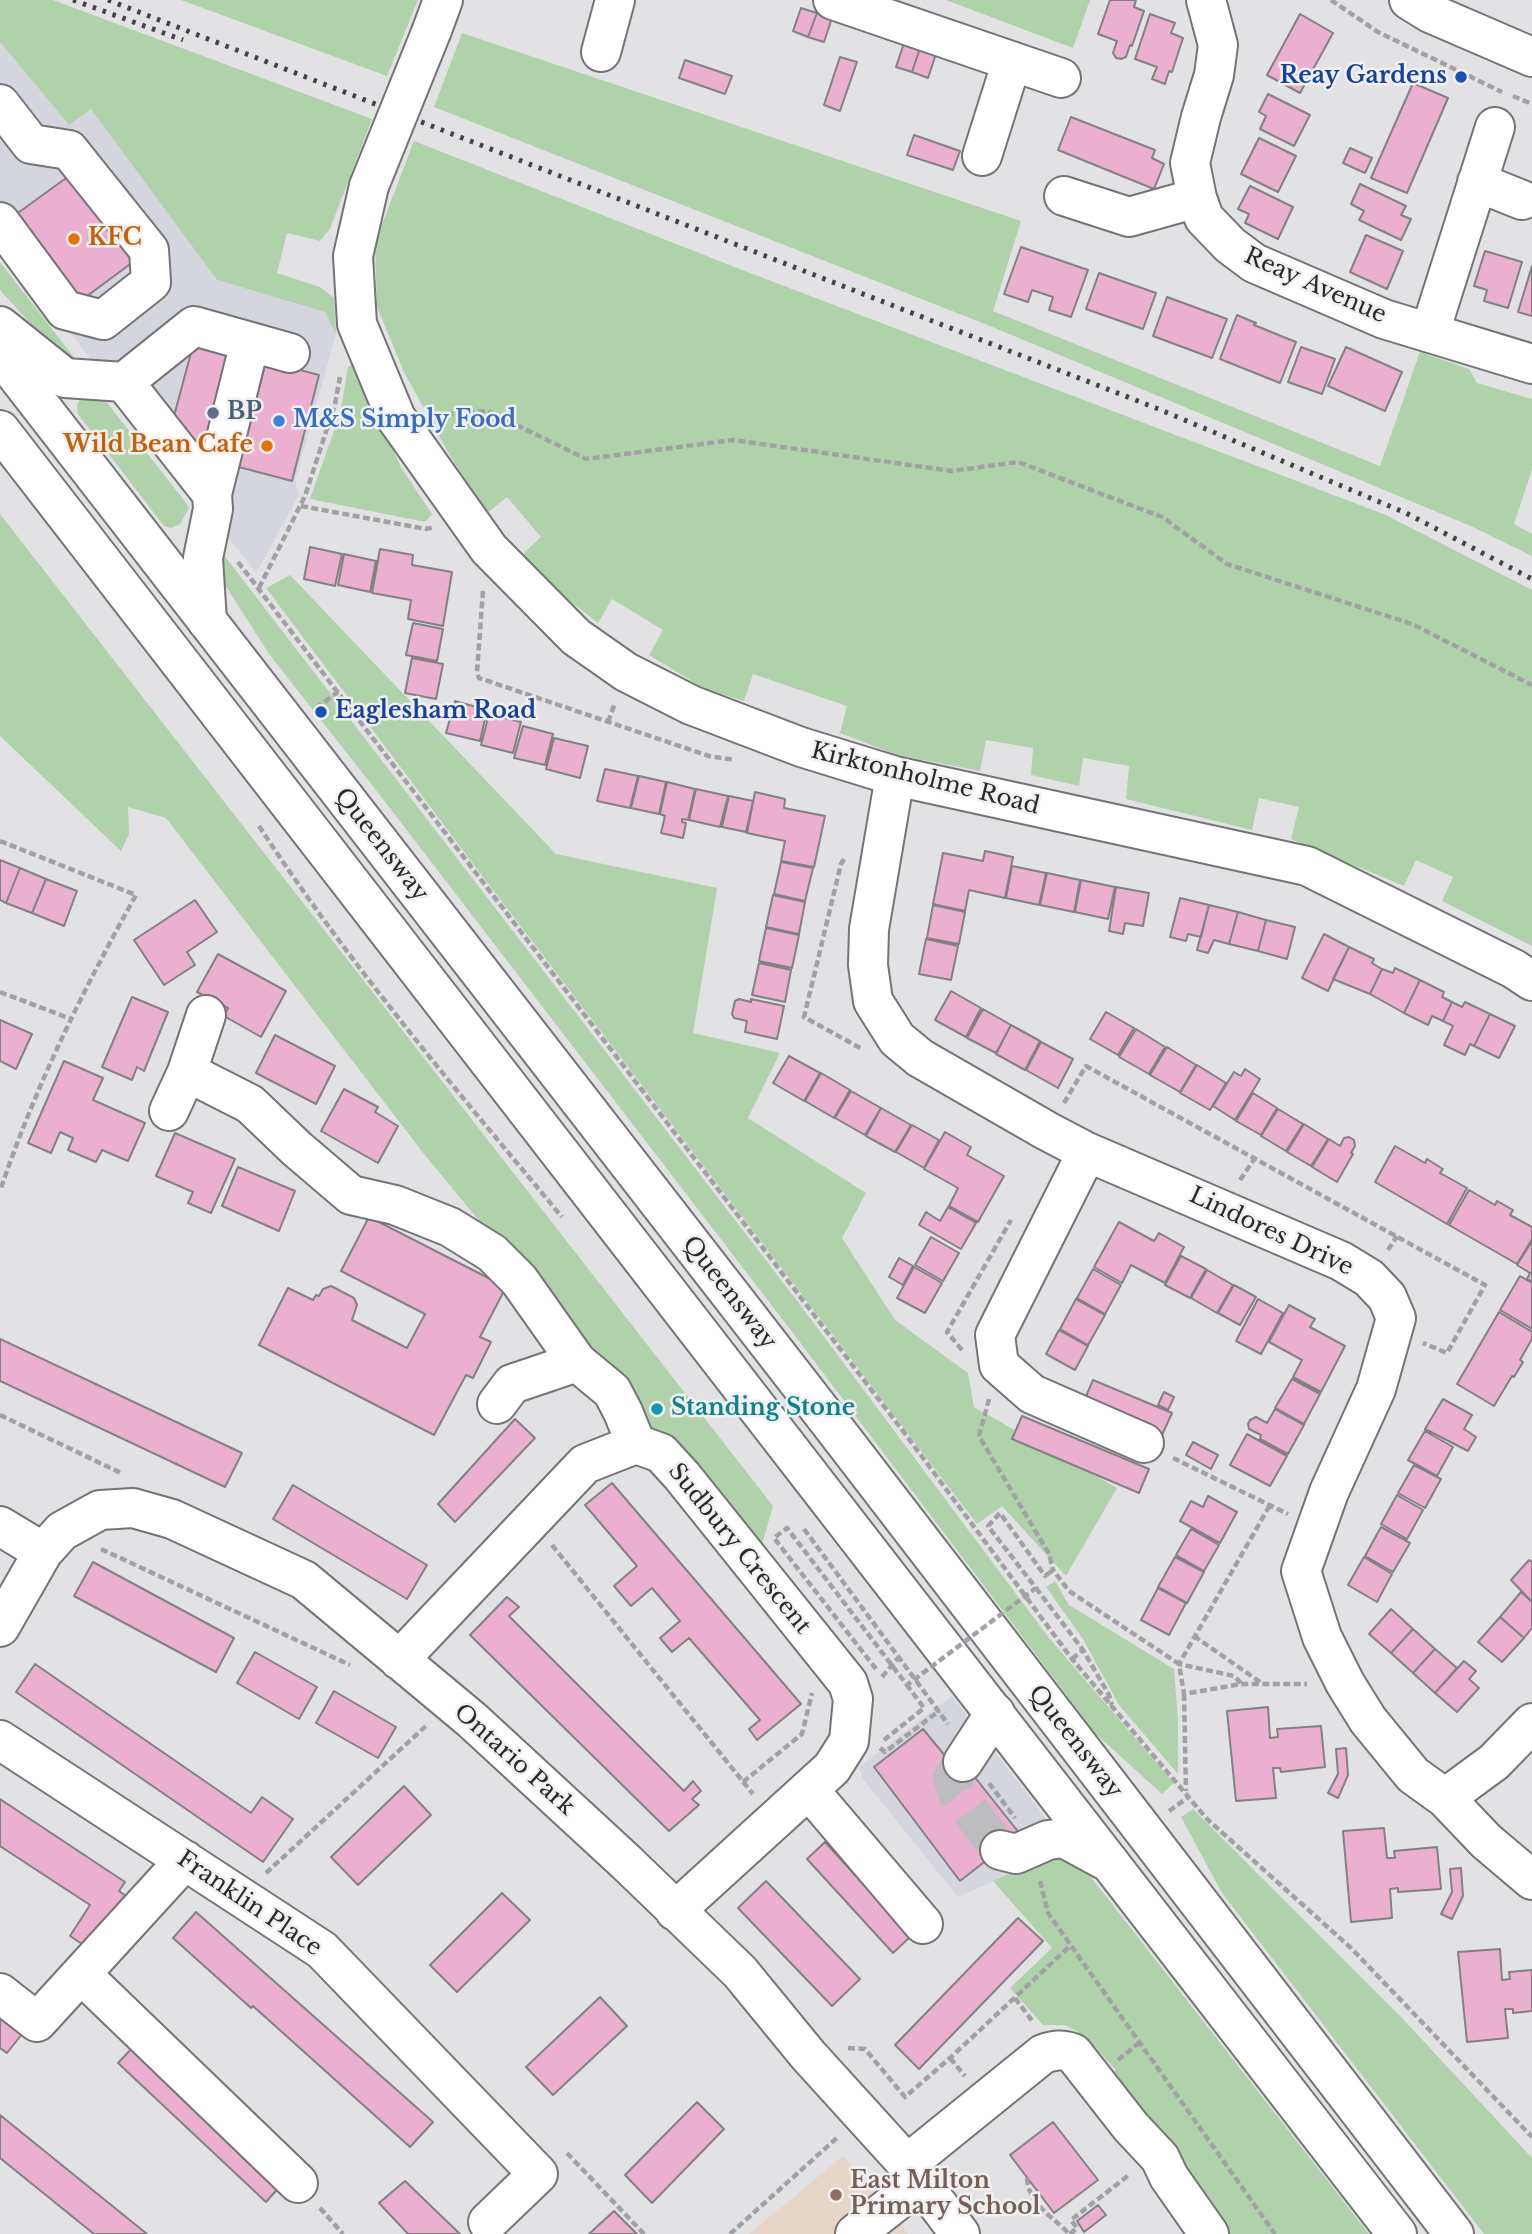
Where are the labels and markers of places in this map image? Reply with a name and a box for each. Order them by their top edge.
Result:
place label: Reay Gardens [1280,63,1447,91]
marker: Reay Gardens [1453,69,1469,85]
place label: KFC [88,225,142,253]
marker: KFC [66,231,82,247]
place label: BP [227,399,262,427]
marker: BP [205,405,221,421]
place label: M&S Simply Food [293,407,516,435]
marker: M&S Simply Food [271,413,287,429]
place label: Wild Bean Cafe [63,432,253,460]
marker: Wild Bean Cafe [259,438,275,454]
place label: Eaglesham Road [335,698,536,726]
marker: Eaglesham Road [313,704,329,720]
place label: Standing Stone [671,1395,855,1423]
marker: Standing Stone [649,1401,665,1417]
place label: East Milton Primary School [850,2168,1040,2222]
marker: East Milton Primary School [828,2187,844,2203]

